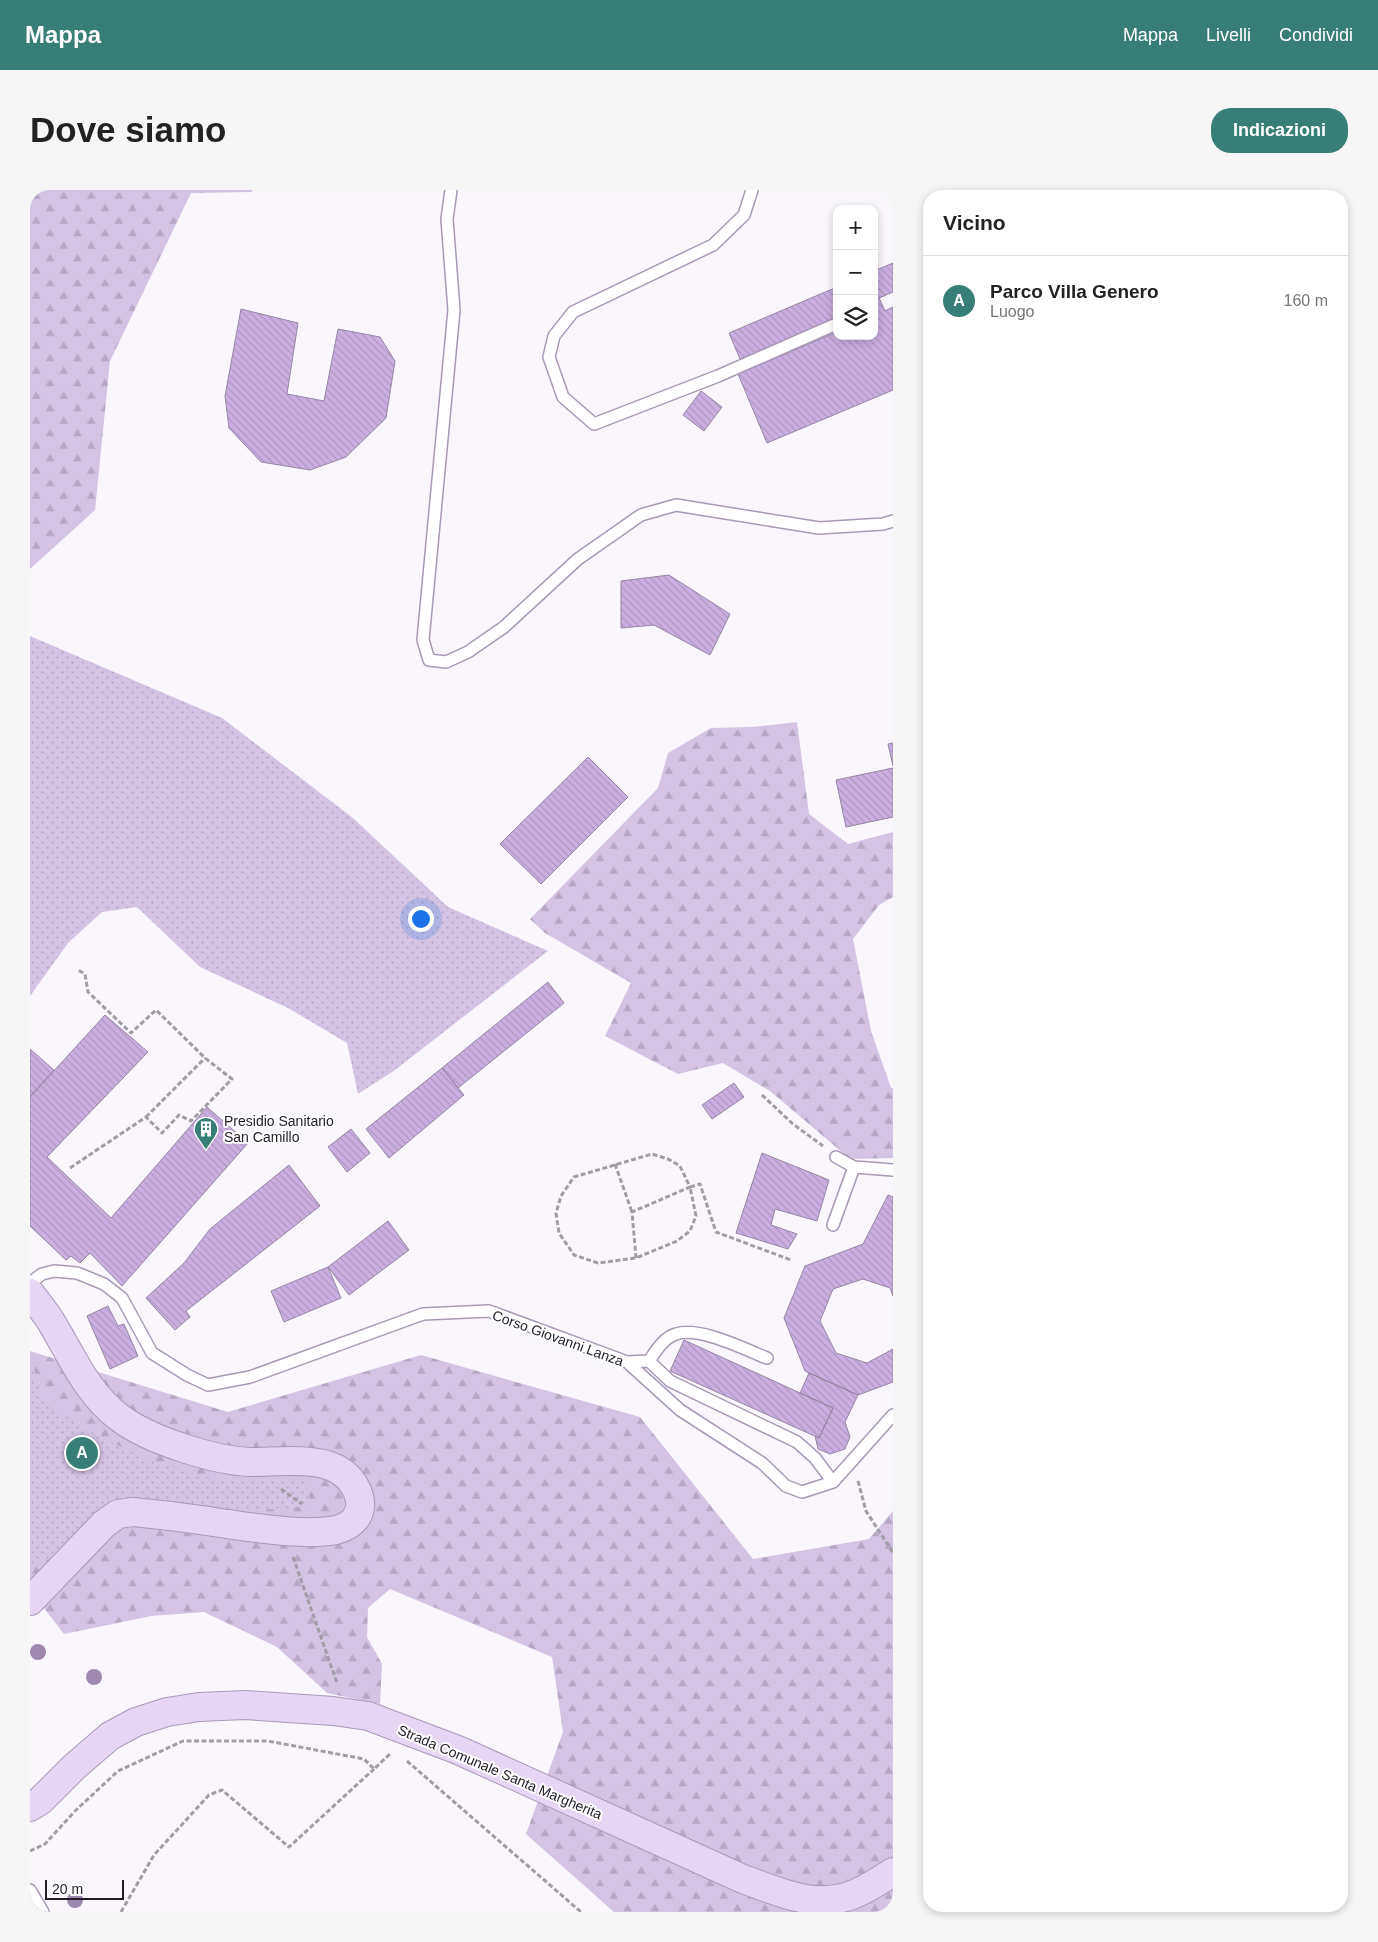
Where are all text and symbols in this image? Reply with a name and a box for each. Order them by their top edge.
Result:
text: Mappa [25,21,101,48]
text: Mappa [1123,25,1178,45]
text: Livelli [1206,25,1251,45]
text: Condividi [1279,25,1353,45]
button: Indicazioni [1211,108,1348,153]
text: Dove siamo [30,110,226,149]
map controls [833,205,878,340]
button: + [833,205,878,250]
text: Vicino [943,211,1006,234]
button: − [833,250,878,295]
text: Parco Villa Genero [990,281,1159,302]
text: A [953,292,965,309]
text: 160 m [1284,292,1328,309]
button: layers [833,295,878,340]
text: Luogo [990,303,1035,320]
your location [408,906,434,932]
place label: Presidio Sanitario San Camillo [224,1113,334,1145]
building icon: Presidio Sanitario San Camillo [193,1116,219,1150]
street label: Corso Giovanni Lanza [490,1307,626,1369]
pin: A [66,1434,98,1472]
street label: Strada Comunale Santa Margherita [396,1722,605,1822]
scale bar [45,1877,124,1900]
text: 20 m [52,1881,83,1897]

